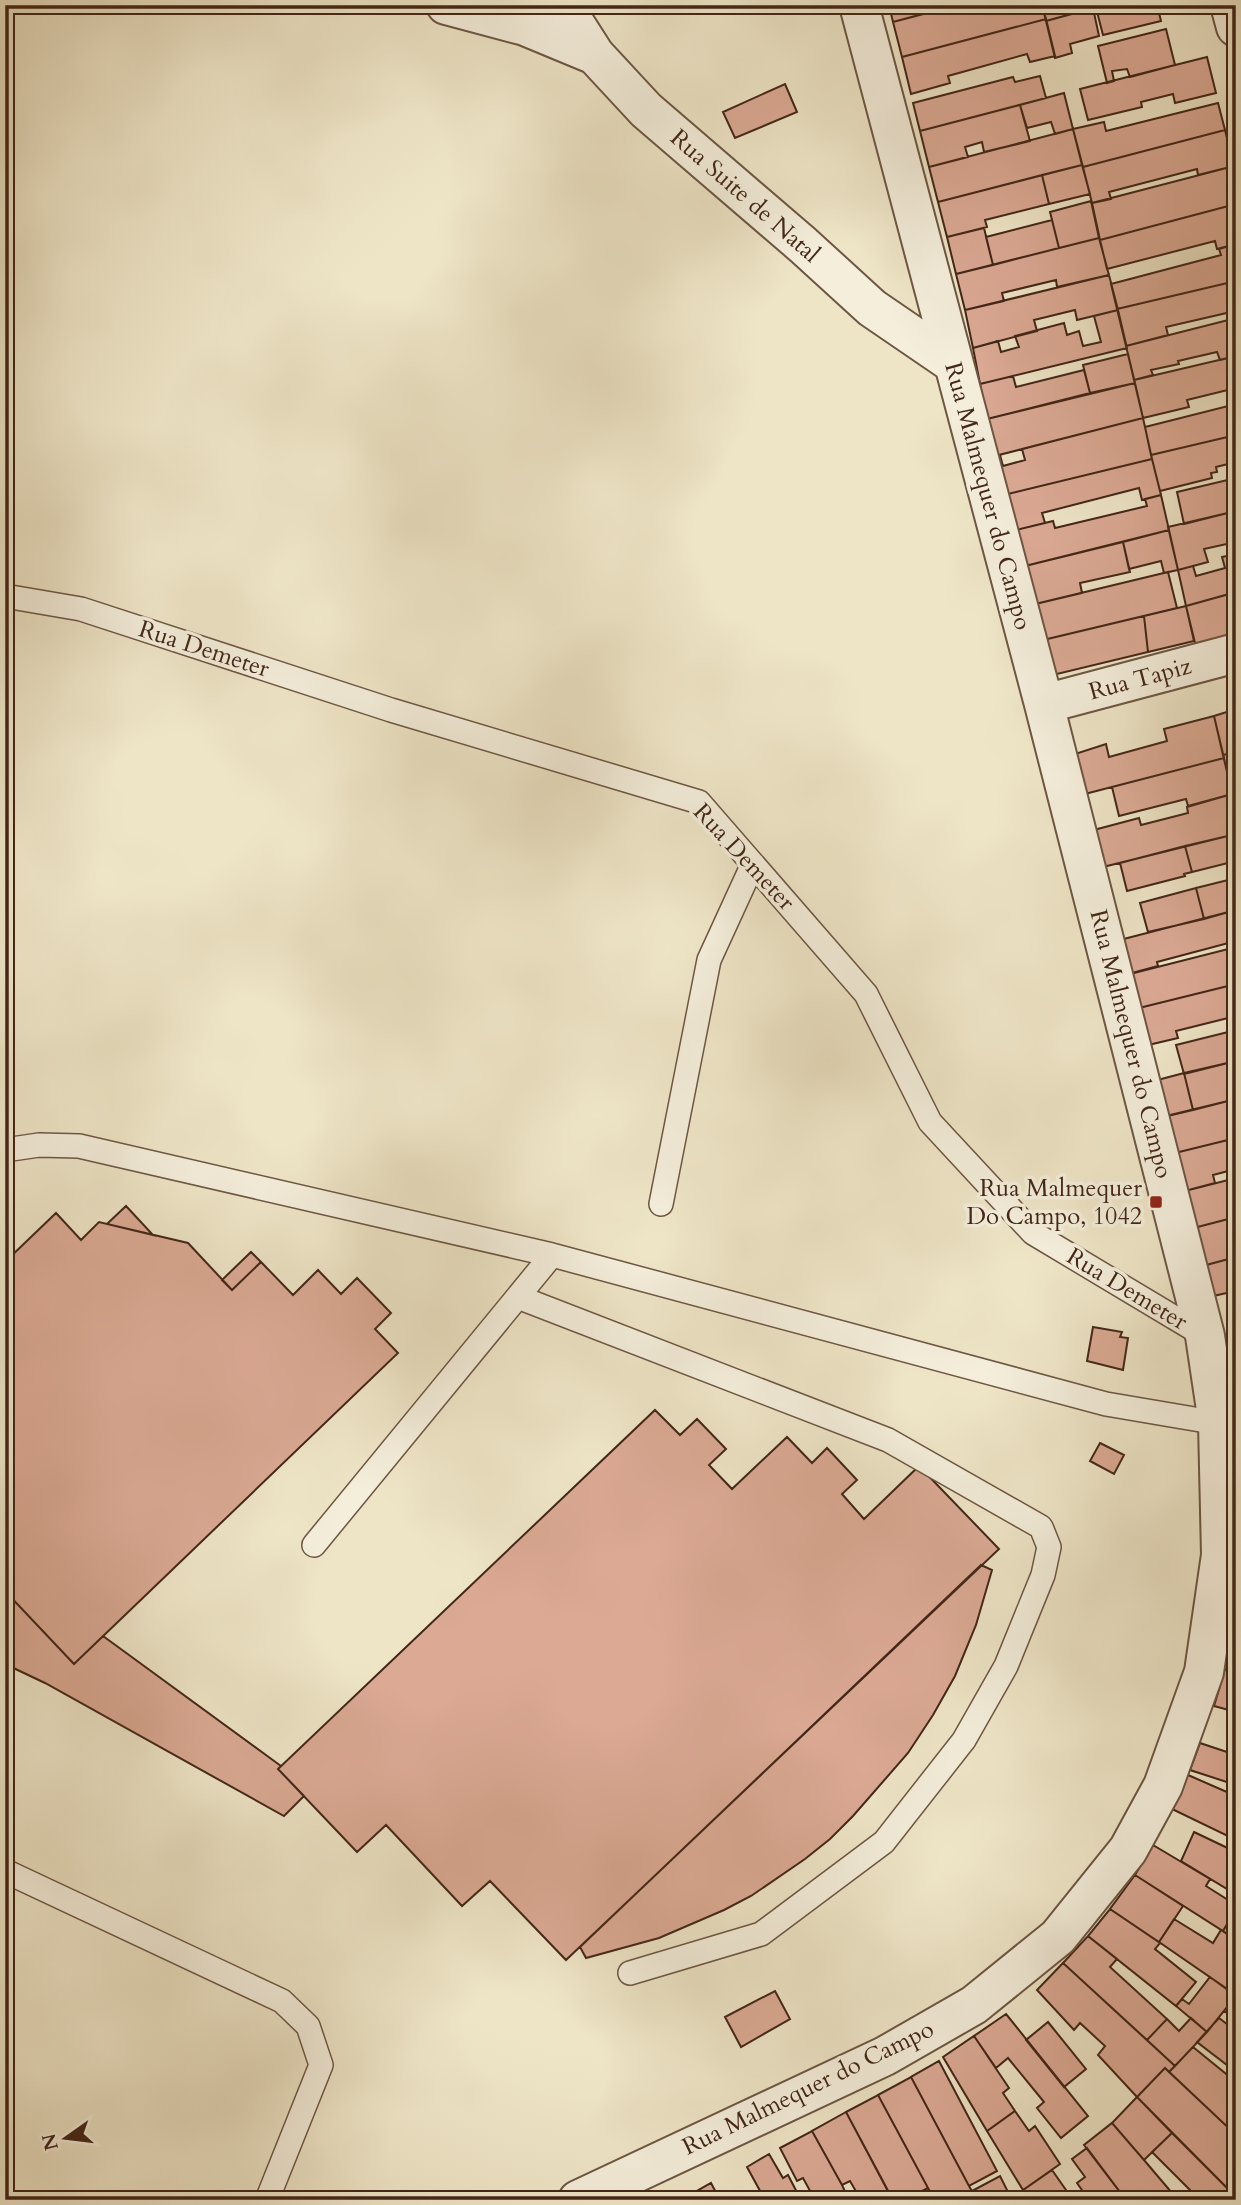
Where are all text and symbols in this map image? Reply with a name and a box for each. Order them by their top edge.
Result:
street label: Rua Suite de Natal [663,122,827,270]
street label: Rua Malmequer do Campo [936,358,1040,634]
street label: Rua Demeter [134,612,274,686]
street label: Rua Tapiz [1085,649,1195,709]
street label: Rua Demeter [686,796,802,918]
street label: Rua Malmequer do Campo [1082,906,1180,1182]
place label: Rua Malmequer Do Campo, 1042 [967,1172,1142,1233]
marker: Rua Malmequer Do Campo, 1042 [1148,1194,1164,1210]
street label: Rua Demeter [1060,1240,1194,1338]
street label: Rua Malmequer do Campo [677,2013,939,2163]
north arrow [32,2104,102,2174]
text: N [36,2130,65,2153]

